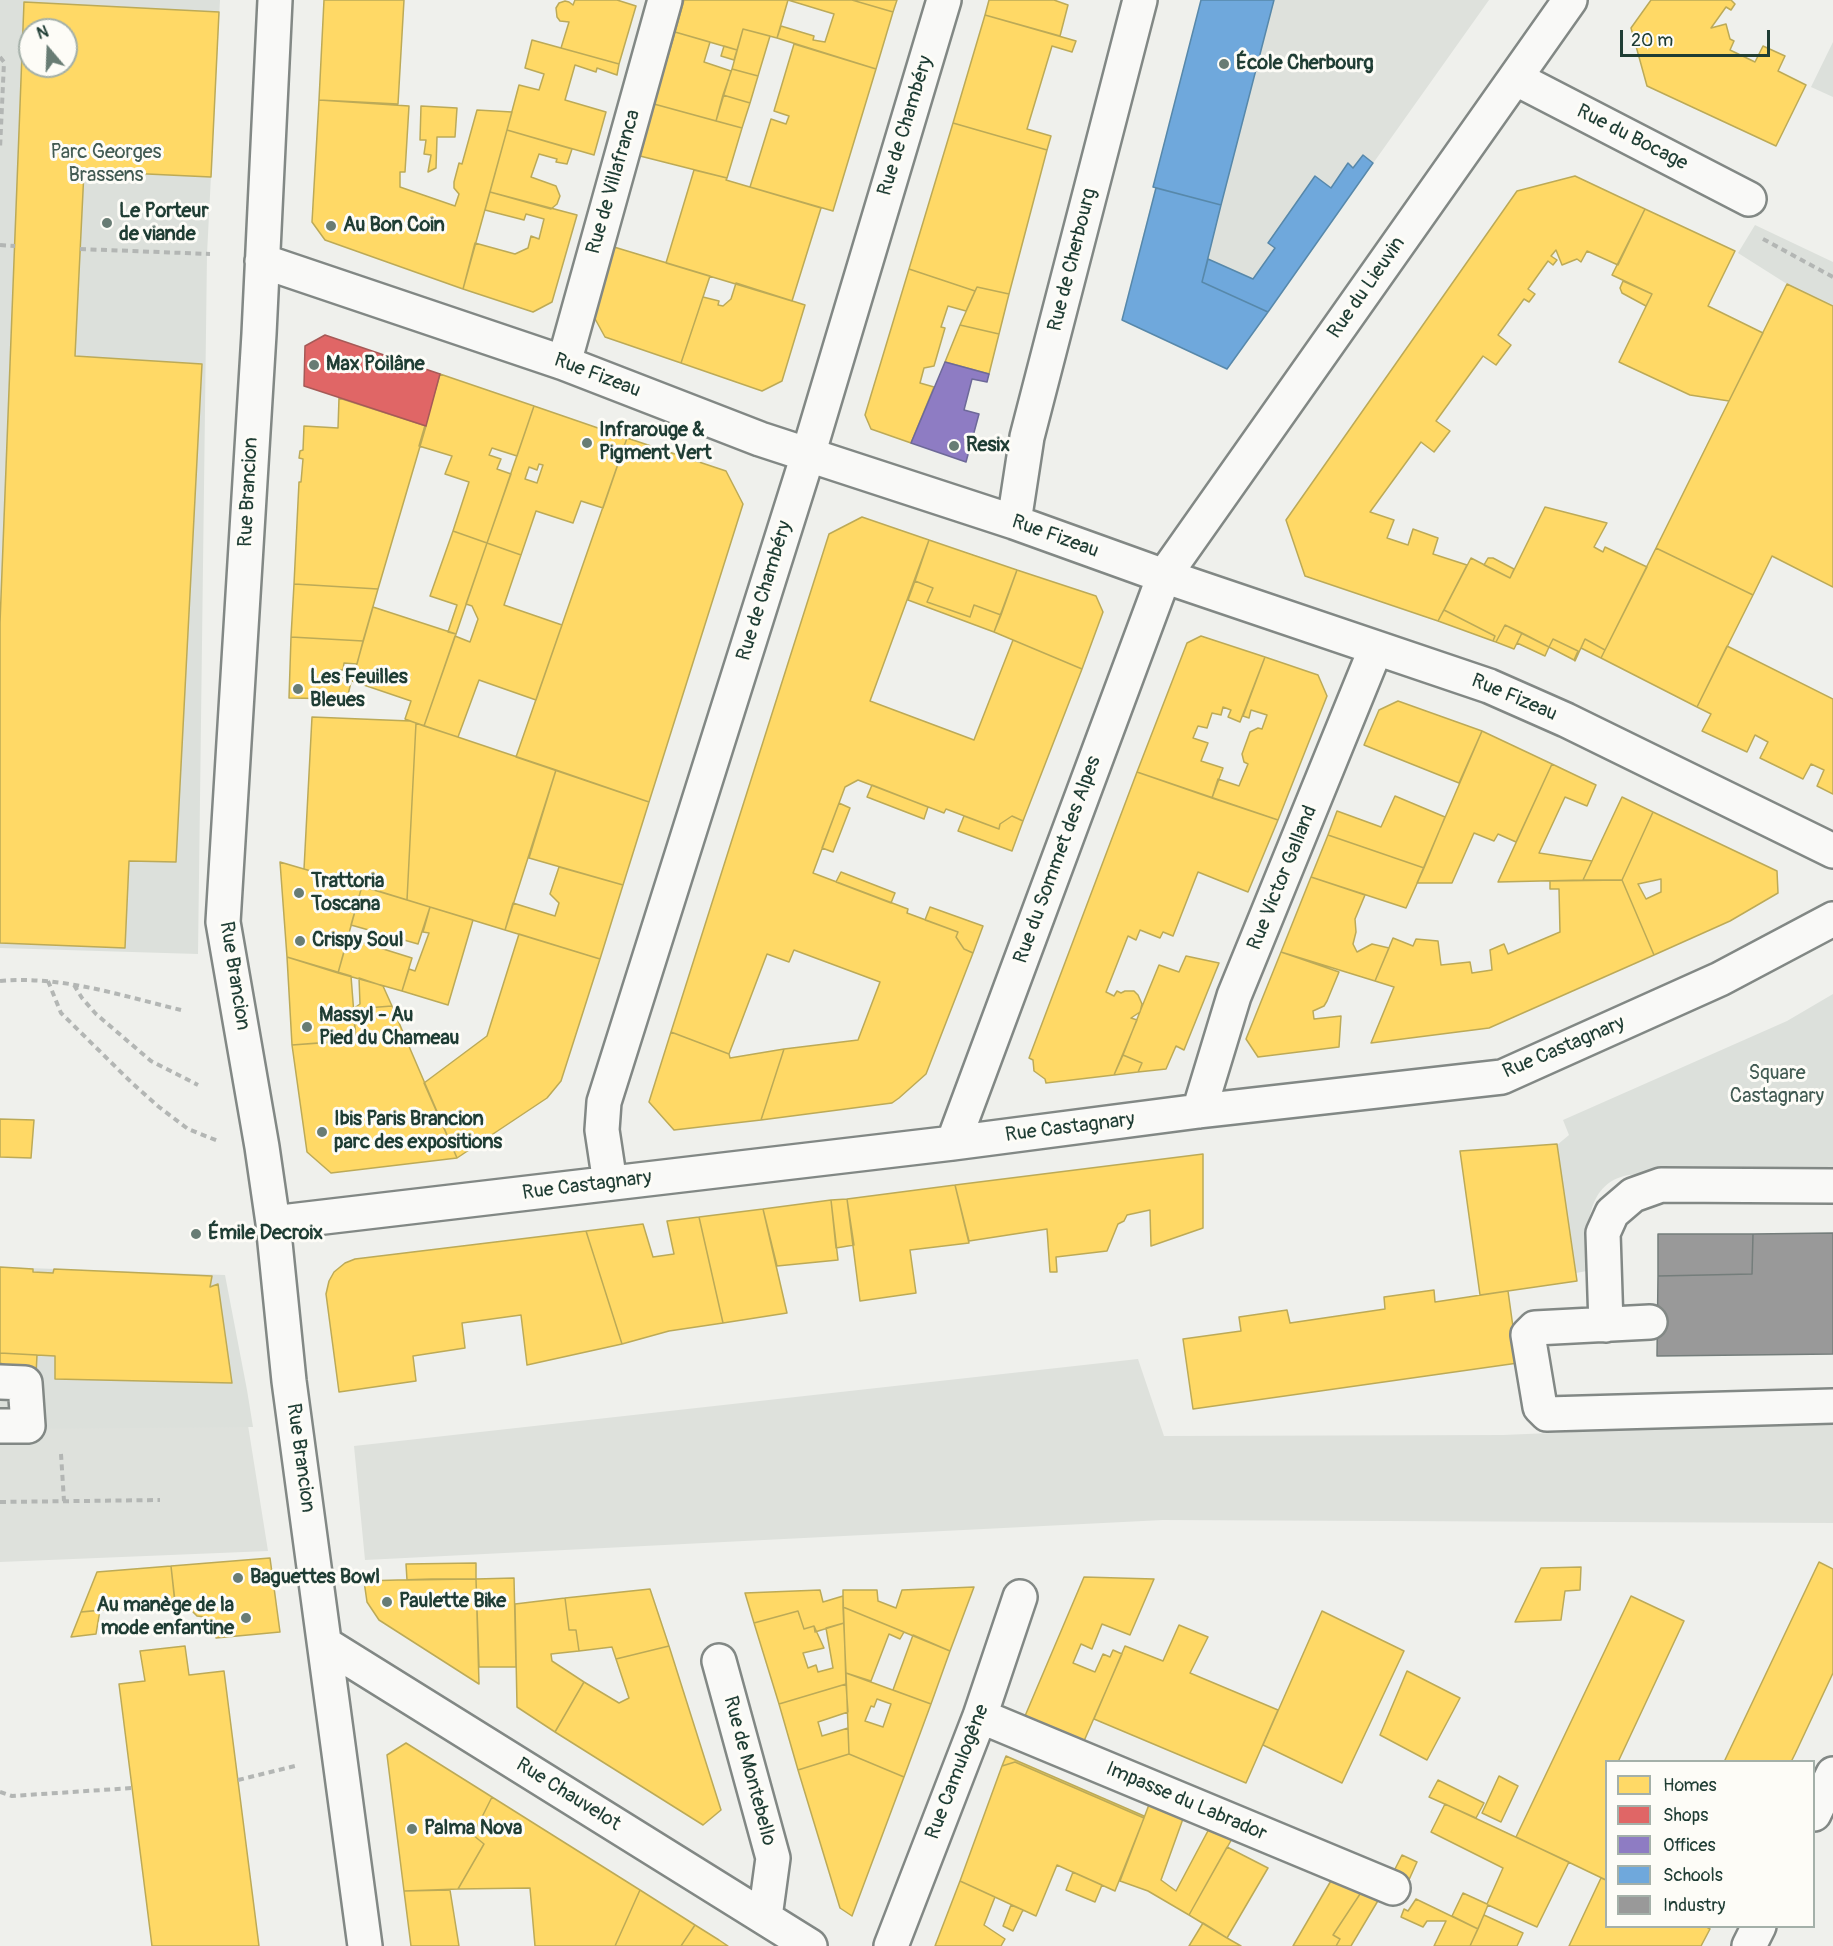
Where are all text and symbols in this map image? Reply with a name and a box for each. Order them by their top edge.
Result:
north arrow [18,18,78,78]
scale bar [1623,18,1773,56]
text: N [34,22,51,44]
text: 20 m [1631,29,1673,52]
place label: École Cherbourg [1236,52,1374,76]
street label: Rue de Chambéry [873,53,939,199]
marker: École Cherbourg [1217,57,1231,71]
street label: Rue du Bocage [1572,100,1692,176]
street label: Rue de Villafranca [582,107,646,257]
park label: Parc Georges Brassens [50,141,162,188]
street label: Rue de Cherbourg [1044,186,1102,334]
place label: Le Porteur de viande [119,200,209,247]
place label: Au Bon Coin [343,214,445,238]
marker: Le Porteur de viande [100,216,114,230]
marker: Au Bon Coin [324,219,338,233]
street label: Rue du Lieuvin [1323,233,1411,343]
street label: Rue Fizeau [550,349,644,403]
place label: Max Poilâne [326,353,425,377]
marker: Max Poilâne [307,358,321,372]
place label: Infrarouge & Pigment Vert [599,419,711,466]
place label: Resix [966,434,1010,458]
street label: Rue Brancion [234,436,264,548]
marker: Infrarouge & Pigment Vert [580,436,594,450]
marker: Resix [947,439,961,453]
street label: Rue Fizeau [1008,510,1102,564]
street label: Rue de Chambéry [732,518,798,664]
place label: Les Feuilles Bleues [310,666,408,713]
street label: Rue Fizeau [1468,669,1560,727]
marker: Les Feuilles Bleues [291,682,305,696]
street label: Rue du Sommet des Alpes [1009,753,1107,967]
street label: Rue Victor Galland [1243,802,1323,954]
place label: Trattoria Toscana [311,870,384,917]
marker: Trattoria Toscana [292,886,306,900]
street label: Rue Brancion [214,920,254,1032]
place label: Crispy Soul [312,929,404,953]
marker: Crispy Soul [293,934,307,948]
place label: Massyl - Au Pied du Chameau [319,1004,459,1051]
street label: Rue Castagnary [1499,1012,1629,1084]
marker: Massyl - Au Pied du Chameau [300,1020,314,1034]
park label: Square Castagnary [1730,1062,1824,1109]
place label: Ibis Paris Brancion parc des expositions [334,1108,502,1155]
street label: Rue Castagnary [1004,1108,1136,1148]
marker: Ibis Paris Brancion parc des expositions [315,1125,329,1139]
street label: Rue Castagnary [521,1166,653,1206]
place label: Émile Decroix [208,1222,323,1246]
marker: Émile Decroix [189,1227,203,1241]
street label: Rue Brancion [280,1402,320,1514]
place label: Baguettes Bowl [250,1566,380,1590]
marker: Baguettes Bowl [231,1571,245,1585]
place label: Paulette Bike [399,1590,506,1614]
place label: Au manège de la mode enfantine [96,1594,234,1641]
marker: Paulette Bike [380,1595,394,1609]
marker: Au manège de la mode enfantine [239,1611,253,1625]
street label: Rue de Montebello [717,1694,781,1848]
street label: Rue Camulogène [921,1701,995,1843]
street label: Rue Chauvelot [511,1753,625,1837]
street label: Impasse du Labrador [1102,1757,1270,1847]
legend [1605,1760,1815,1928]
text: Homes [1663,1774,1716,1797]
text: Shops [1663,1804,1708,1827]
place label: Palma Nova [424,1817,522,1841]
marker: Palma Nova [405,1822,419,1836]
text: Offices [1663,1834,1715,1857]
text: Schools [1663,1864,1723,1887]
text: Industry [1663,1894,1726,1917]

